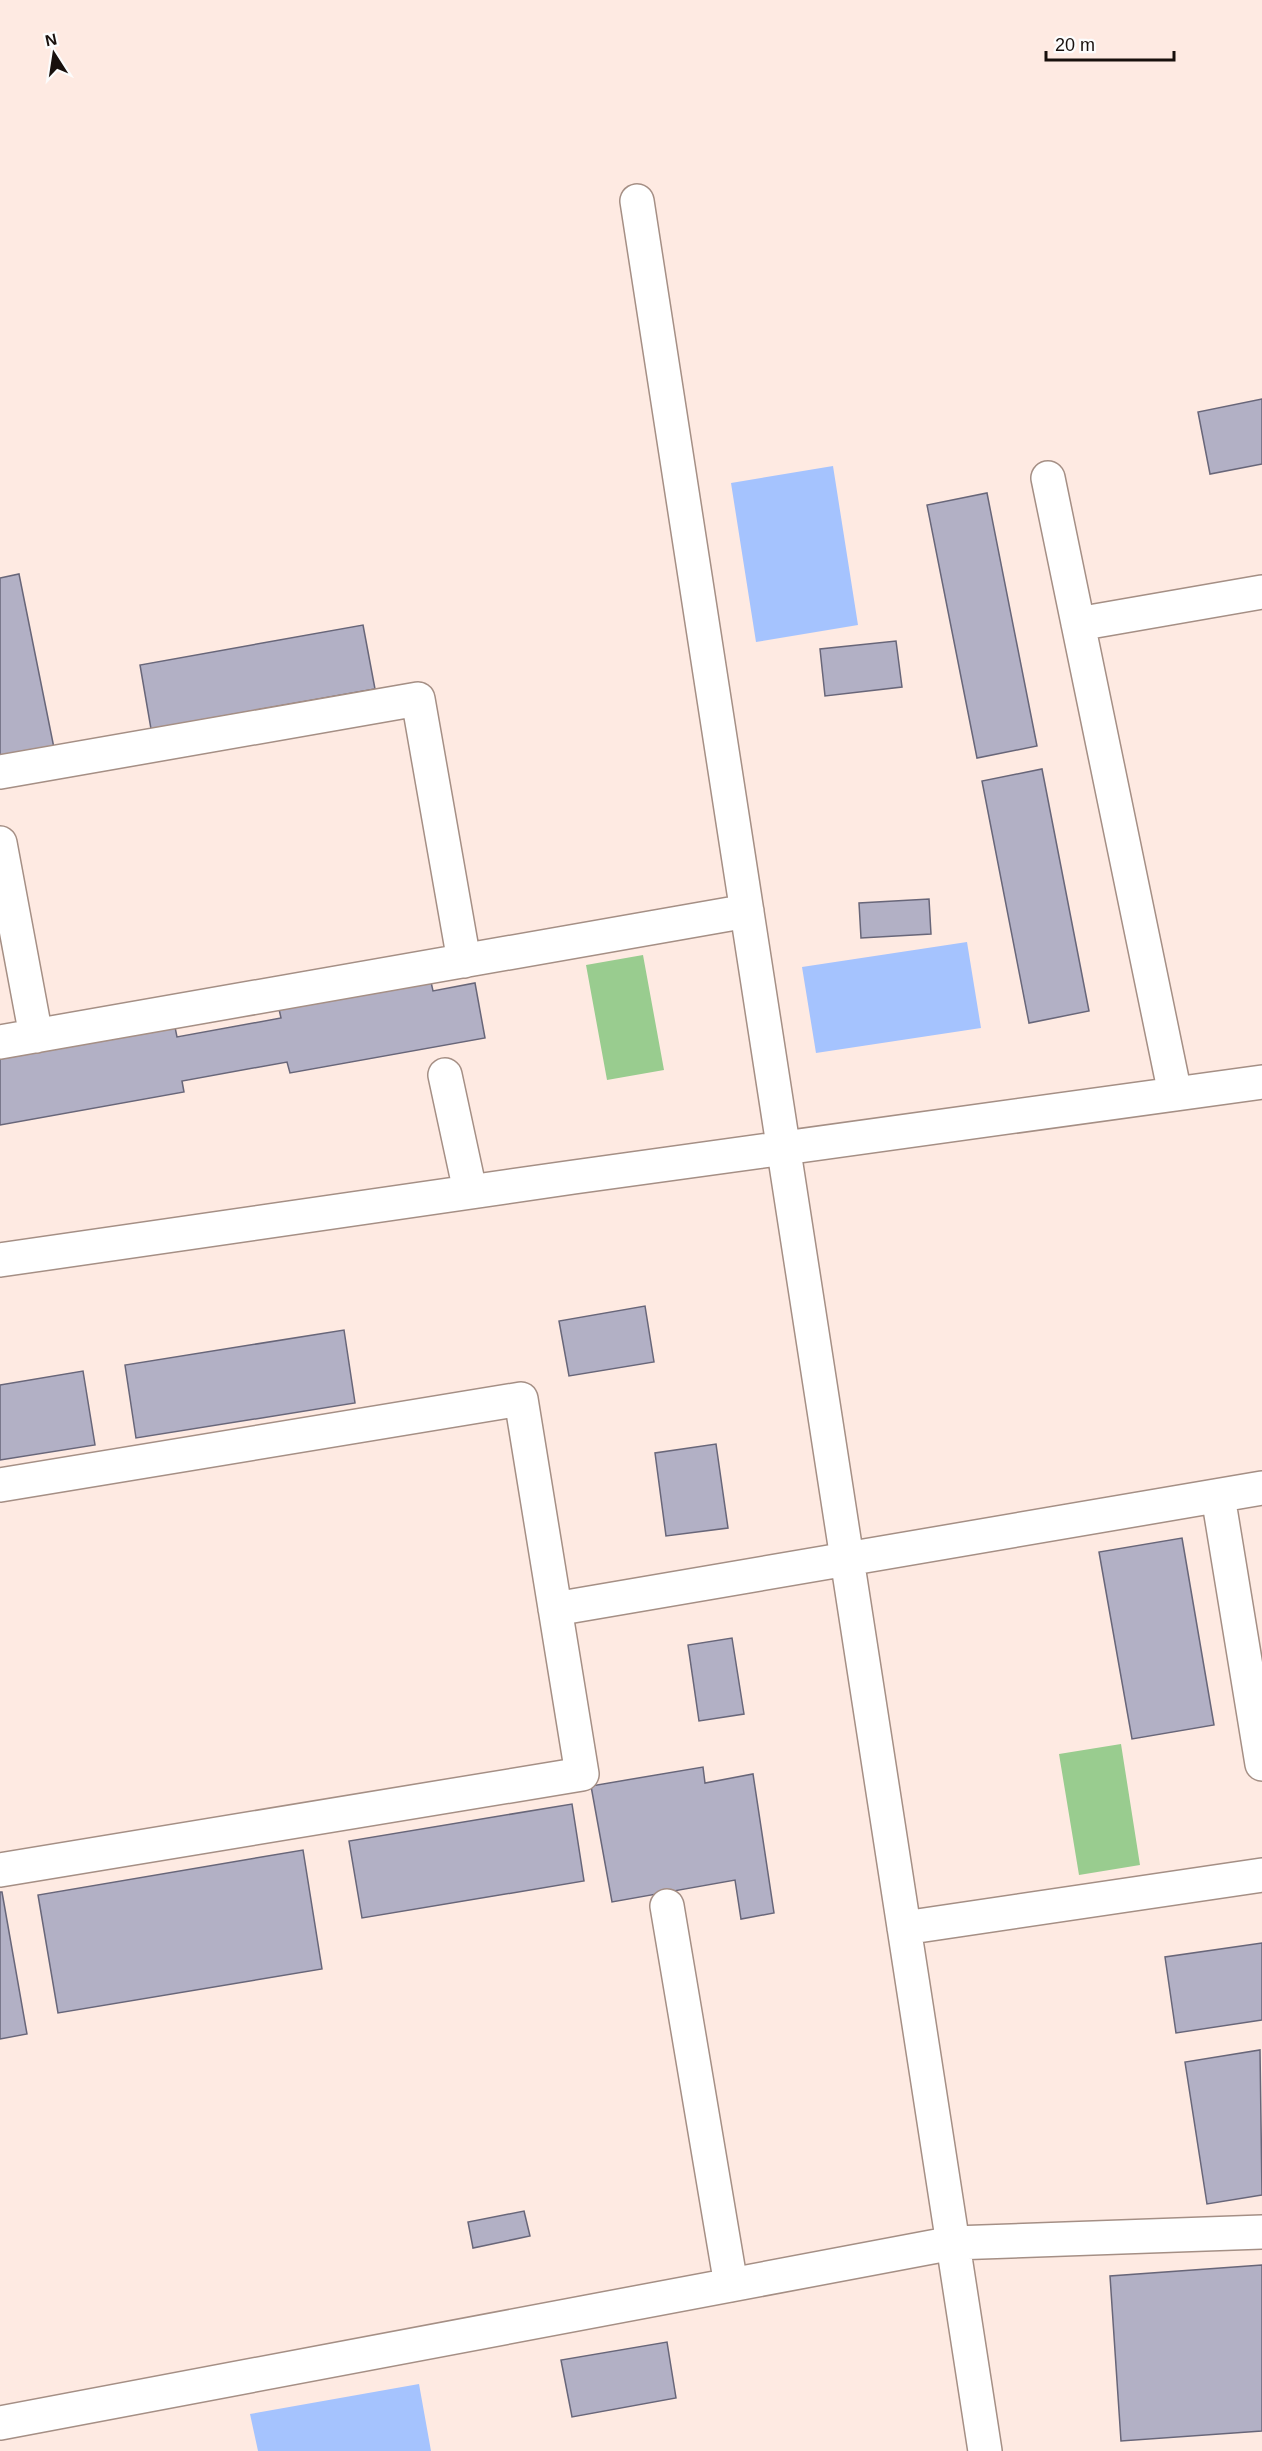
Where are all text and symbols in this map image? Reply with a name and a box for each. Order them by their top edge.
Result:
north arrow [24,24,84,84]
scale bar [1046,24,1174,62]
text: N [44,30,58,49]
text: 20 m [1055,35,1095,55]

